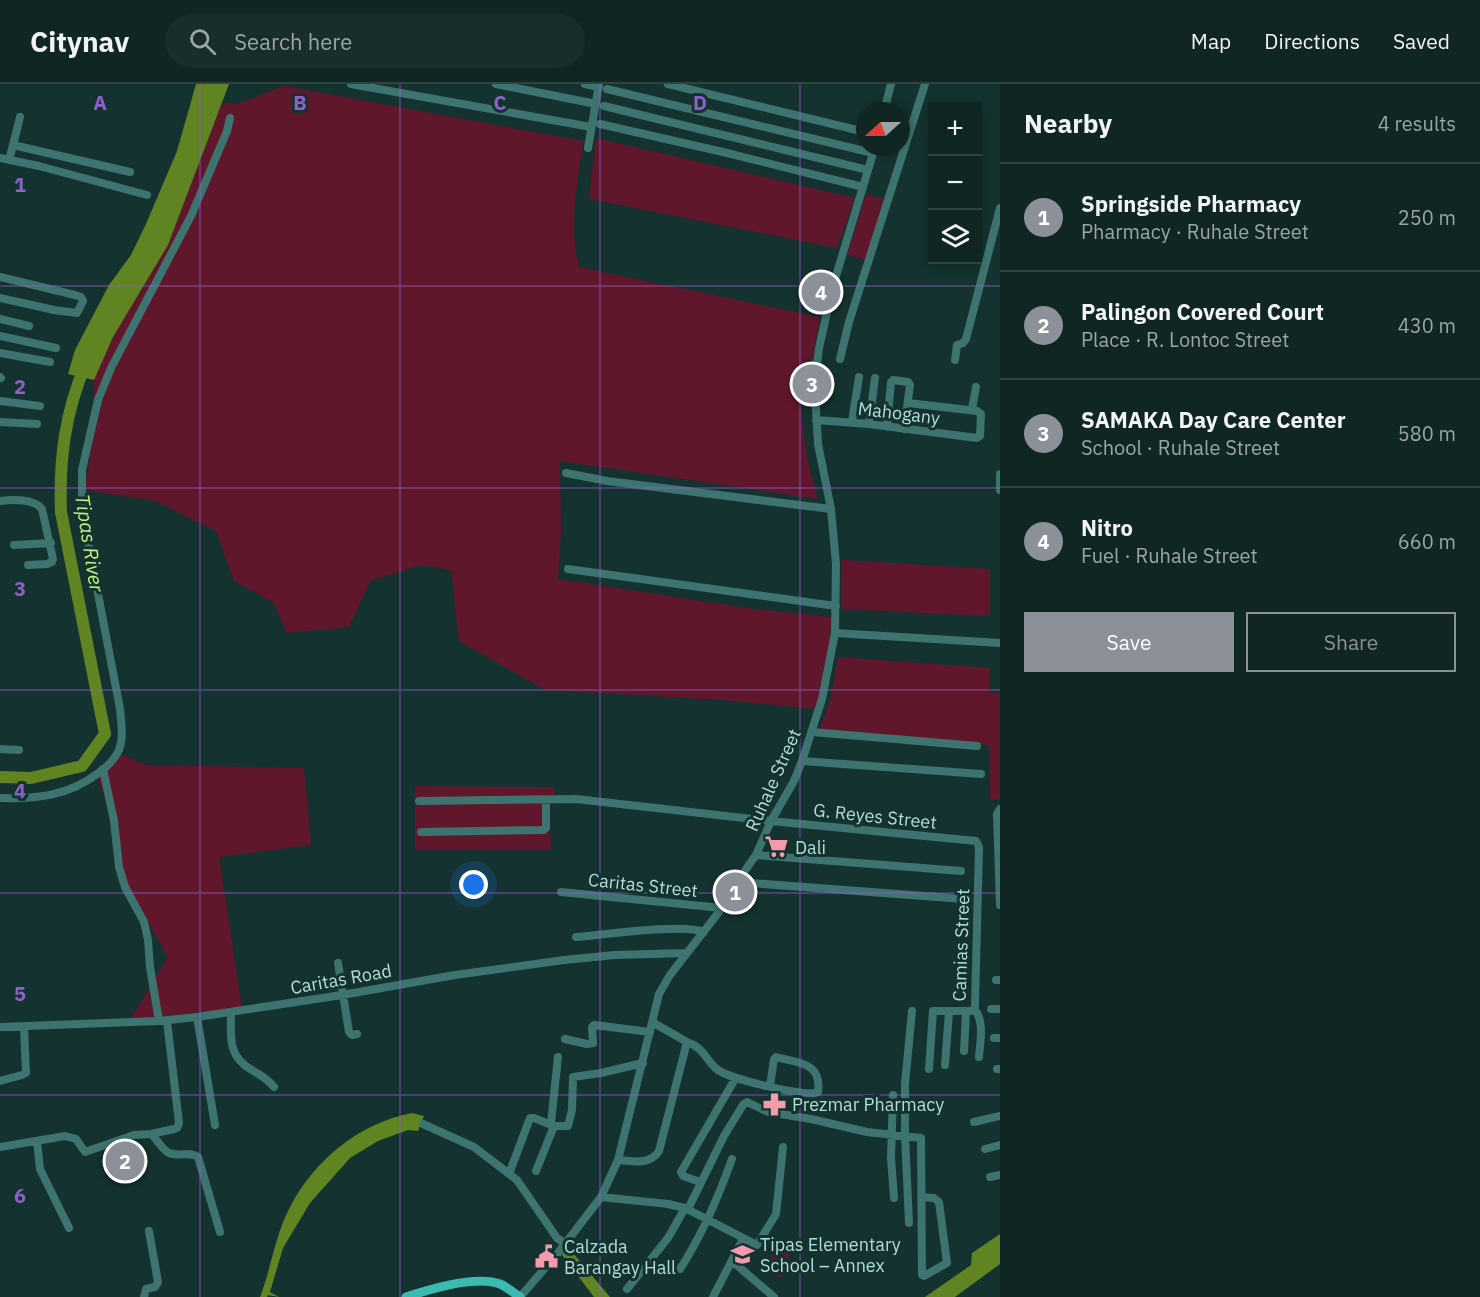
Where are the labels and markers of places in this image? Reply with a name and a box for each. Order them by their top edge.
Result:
pin: 4 [802,270,840,314]
pin: 3 [792,362,832,406]
supermarket icon: Dali [764,834,790,860]
place label: Dali [795,836,826,859]
pin: 1 [716,870,754,914]
pharmacy icon: Prezmar Pharmacy [761,1091,787,1117]
place label: Prezmar Pharmacy [792,1093,944,1116]
pin: 2 [106,1138,144,1184]
place label: Tipas Elementary School – Annex [760,1233,901,1277]
place label: Calzada Barangay Hall [564,1235,676,1279]
school or university icon: Tipas Elementary School – Annex [729,1241,755,1267]
public building icon: Calzada Barangay Hall [533,1243,559,1269]

